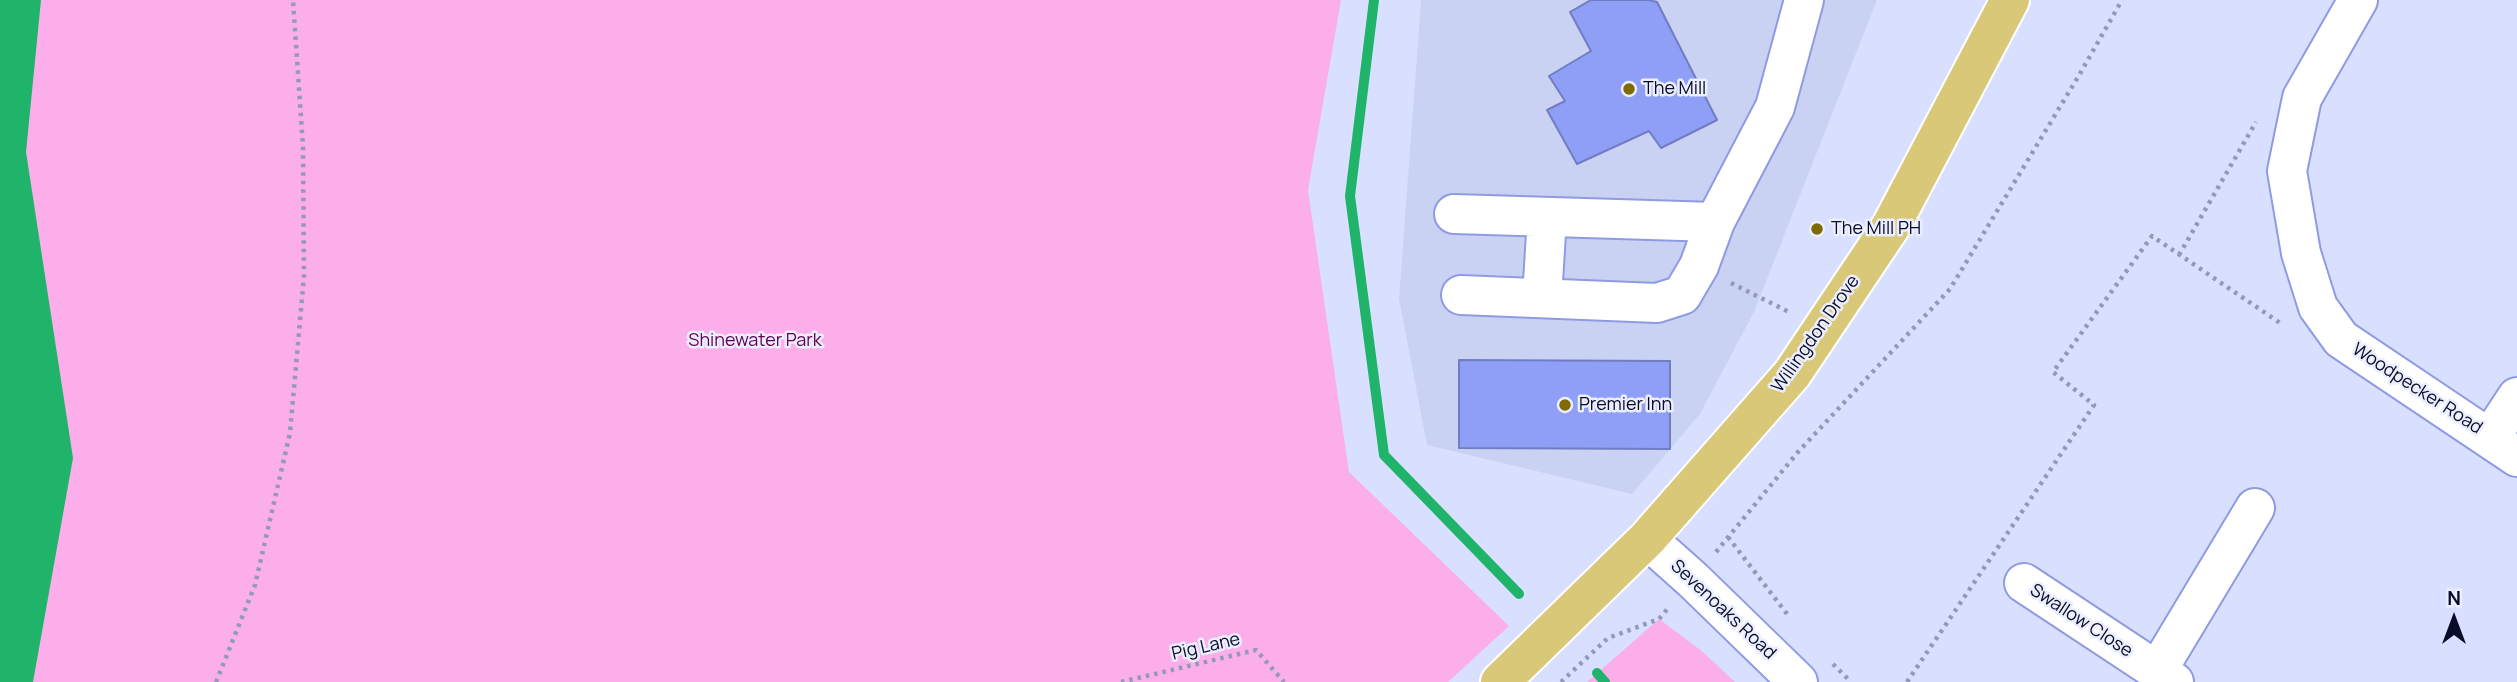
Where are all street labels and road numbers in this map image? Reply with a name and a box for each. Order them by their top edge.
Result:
street label: Willingdon Drove [1768,271,1864,397]
street label: Woodpecker Road [2348,339,2486,439]
street label: Sevenoaks Road [1666,556,1780,664]
street label: Swallow Close [2026,580,2136,662]
street label: Pig Lane [1170,629,1242,665]

